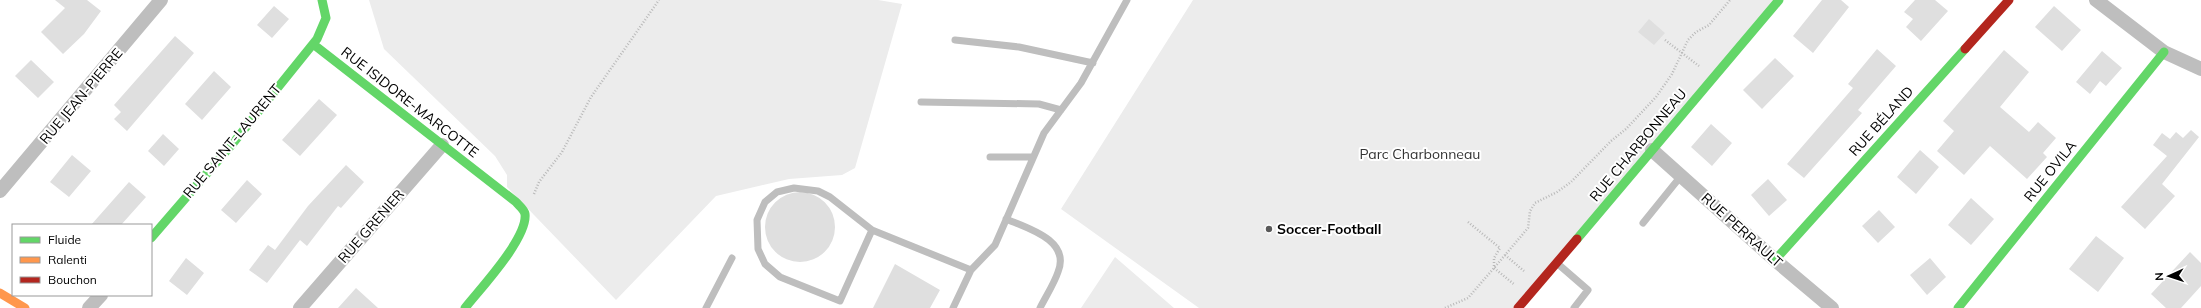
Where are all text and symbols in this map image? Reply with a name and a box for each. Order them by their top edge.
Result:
street label: RUE ISIDORE-MARCOTTE [338,43,482,161]
street label: RUE JEAN-PIERRE [36,44,126,148]
street label: RUE SAINT-LAURENT [179,80,285,202]
street label: RUE BÉLAND [1845,82,1917,160]
street label: RUE CHARBONNEAU [1586,85,1690,205]
street label: RUE OVILA [2020,136,2081,205]
park label: Parc Charbonneau [1360,145,1480,163]
street label: RUE GRENIER [334,185,408,267]
street label: RUE PERRAULT [1698,189,1787,272]
place label: Soccer-Football [1277,220,1381,238]
legend [12,224,152,296]
marker: Soccer-Football [1264,224,1274,234]
text: Fluide [48,232,81,247]
text: Ralenti [48,252,87,267]
north arrow [2149,256,2189,296]
text: Bouchon [48,272,97,287]
text: N [2152,272,2166,281]

